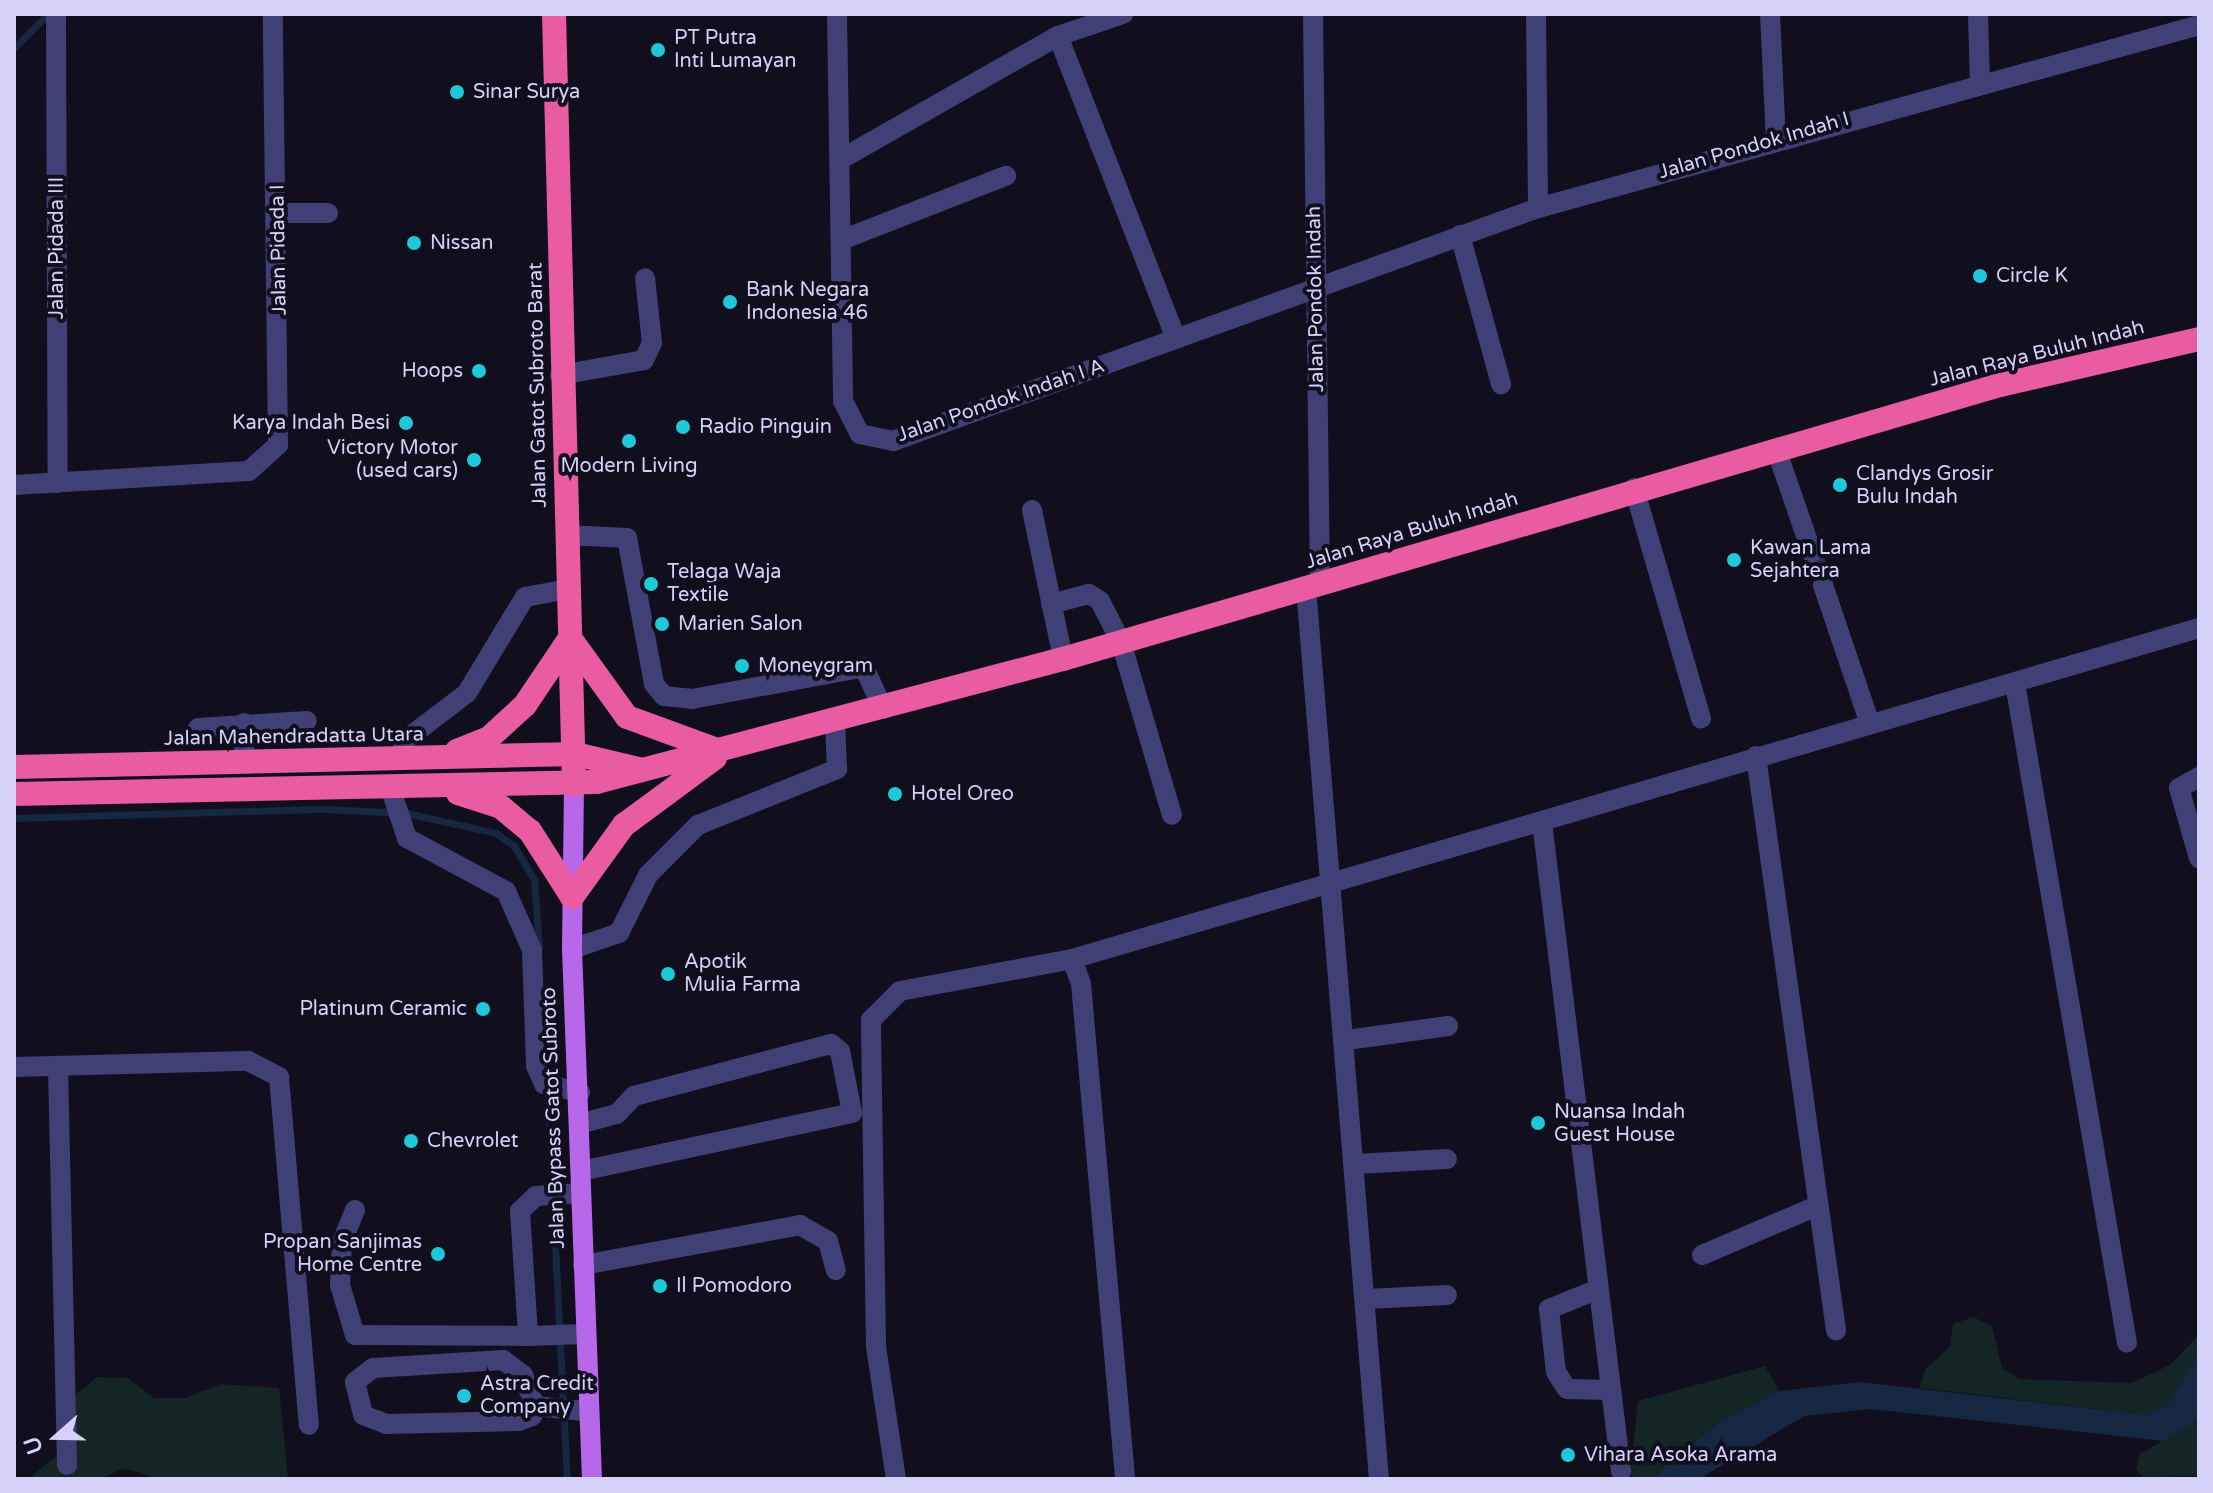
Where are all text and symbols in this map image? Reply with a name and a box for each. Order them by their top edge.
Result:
place label: PT Putra Inti Lumayan [674,26,796,73]
marker: PT Putra Inti Lumayan [649,41,667,59]
place label: Sinar Surya [473,80,580,104]
marker: Sinar Surya [448,83,466,101]
street label: Jalan Pondok Indah I [1656,107,1852,185]
street label: Jalan Pidada III [45,177,69,319]
street label: Jalan Pidada I [266,184,292,316]
street label: Jalan Pondok Indah [1302,206,1330,392]
place label: Nissan [430,231,493,255]
marker: Nissan [405,234,423,252]
street label: Jalan Gatot Subroto Barat [524,262,552,508]
place label: Circle K [1996,264,2068,288]
marker: Circle K [1971,267,1989,285]
place label: Bank Negara Indonesia 46 [746,278,869,325]
marker: Bank Negara Indonesia 46 [721,293,739,311]
street label: Jalan Raya Buluh Indah [1927,316,2147,392]
street label: Jalan Pondok Indah I A [894,354,1108,448]
place label: Hoops [402,359,463,383]
marker: Hoops [470,362,488,380]
place label: Karya Indah Besi [232,411,390,435]
marker: Karya Indah Besi [397,414,415,432]
place label: Radio Pinguin [699,415,832,439]
marker: Radio Pinguin [674,418,692,436]
marker: Modern Living [620,432,638,450]
place label: Victory Motor (used cars) [327,436,458,483]
marker: Victory Motor (used cars) [465,451,483,469]
place label: Modern Living [560,454,698,478]
place label: Clandys Grosir Bulu Indah [1856,462,1993,509]
marker: Clandys Grosir Bulu Indah [1831,476,1849,494]
street label: Jalan Raya Buluh Indah [1303,487,1521,575]
place label: Kawan Lama Sejahtera [1750,536,1871,583]
marker: Kawan Lama Sejahtera [1725,551,1743,569]
place label: Telaga Waja Textile [667,560,781,607]
marker: Telaga Waja Textile [642,575,660,593]
place label: Marien Salon [678,612,803,636]
marker: Marien Salon [653,615,671,633]
place label: Moneygram [758,654,873,678]
marker: Moneygram [733,657,751,675]
street label: Jalan Mahendradatta Utara [164,723,424,751]
place label: Hotel Oreo [911,782,1014,806]
marker: Hotel Oreo [886,785,904,803]
place label: Apotik Mulia Farma [684,950,801,997]
marker: Apotik Mulia Farma [659,965,677,983]
street label: Jalan Bypass Gatot Subroto [537,987,571,1249]
place label: Platinum Ceramic [299,997,467,1021]
marker: Platinum Ceramic [474,1000,492,1018]
place label: Nuansa Indah Guest House [1554,1100,1685,1147]
marker: Nuansa Indah Guest House [1529,1114,1547,1132]
place label: Chevrolet [427,1129,518,1153]
marker: Chevrolet [402,1132,420,1150]
place label: Propan Sanjimas Home Centre [263,1230,422,1277]
marker: Propan Sanjimas Home Centre [429,1245,447,1263]
place label: Il Pomodoro [676,1274,792,1298]
marker: Il Pomodoro [651,1277,669,1295]
place label: Astra Credit Company [480,1372,594,1419]
marker: Astra Credit Company [455,1387,473,1405]
north arrow [16,1397,96,1477]
text: U [18,1433,49,1457]
place label: Vihara Asoka Arama [1584,1443,1777,1467]
marker: Vihara Asoka Arama [1559,1446,1577,1464]

